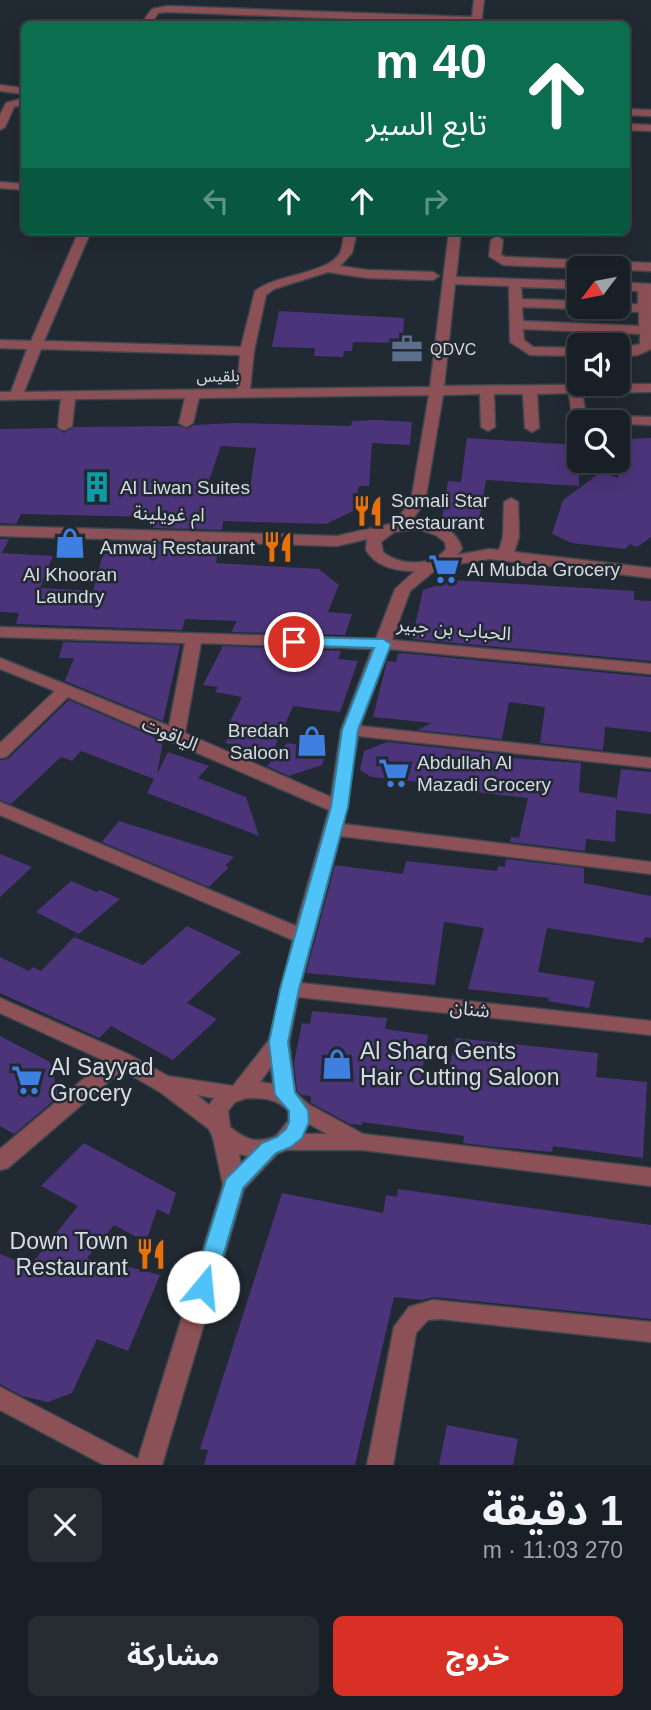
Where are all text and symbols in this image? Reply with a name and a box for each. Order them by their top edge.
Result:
text: 40 m [375,34,487,88]
icon: ahead [511,49,602,140]
text: تابع السير [366,106,487,142]
icon: left [197,182,235,220]
icon: ahead [270,182,308,220]
icon: ahead [343,182,381,220]
icon: right [416,182,454,220]
north arrow [567,256,630,318]
map controls [567,256,630,473]
office icon: QDVC [390,332,424,366]
button: sound [567,333,630,396]
place label: QDVC [430,341,476,358]
street label: بلقيس [196,367,240,386]
button: search [567,410,630,473]
building icon: Al Liwan Suites [80,470,114,504]
place label: Al Liwan Suites [120,477,250,498]
place label: Somali Star Restaurant [391,490,490,533]
restaurant icon: Somali Star Restaurant [351,494,385,528]
street label: ام غويلينة [133,502,205,530]
shop icon: Al Khooran Laundry [53,526,87,560]
restaurant icon: Amwaj Restaurant [261,530,295,564]
place label: Amwaj Restaurant [100,537,256,558]
supermarket icon: Al Mubda Grocery [427,552,461,586]
place label: Al Mubda Grocery [467,559,621,580]
place label: Al Khooran Laundry [23,564,117,607]
pin [264,612,324,672]
street label: الحباب بن جبير [395,613,512,645]
icon: arrive [275,623,313,661]
street label: الياقوت [139,713,201,756]
place label: Bredah Saloon [228,720,289,763]
shop icon: Bredah Saloon [295,724,329,758]
place label: Abdullah Al Mazadi Grocery [417,752,552,795]
supermarket icon: Abdullah Al Mazadi Grocery [377,756,411,790]
street label: شنان [449,996,491,1022]
place label: Al Sharq Gents Hair Cutting Saloon [360,1038,559,1090]
shop icon: Al Sharq Gents Hair Cutting Saloon [320,1047,354,1081]
place label: Al Sayyad Grocery [50,1054,154,1106]
supermarket icon: Al Sayyad Grocery [10,1063,44,1097]
place label: Down Town Restaurant [10,1228,129,1280]
restaurant icon: Down Town Restaurant [134,1237,168,1271]
position arrow [166,1250,240,1324]
text: 1 دقيقة [482,1487,623,1534]
button: close [28,1488,102,1562]
text: 270 m · 11:03 [483,1537,623,1563]
button: مشاركة [28,1616,319,1696]
button: خروج [333,1616,623,1696]

